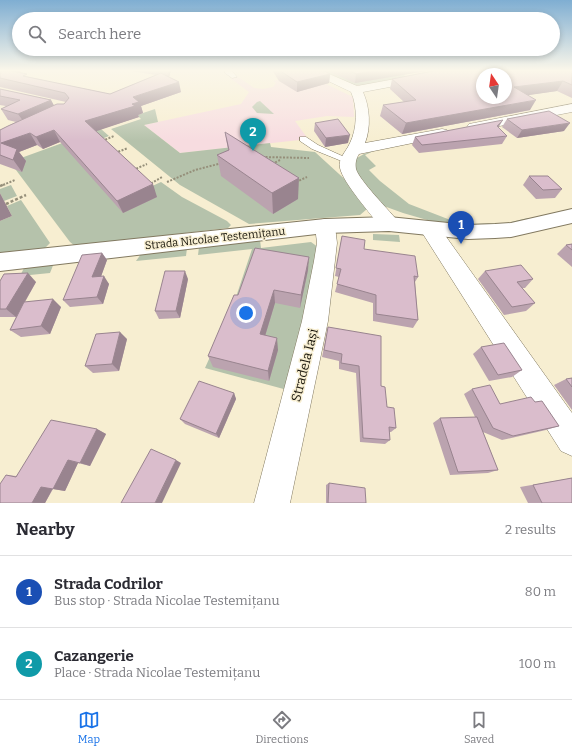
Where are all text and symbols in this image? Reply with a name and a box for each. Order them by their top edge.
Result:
search box [12,12,560,56]
icon: search [26,23,48,45]
text: Search here [58,25,141,43]
north arrow [476,68,512,104]
pin: 2 [240,118,266,151]
pin: 1 [448,211,474,244]
street label: Strada Nicolae Testemițanu [144,225,286,252]
your location [236,303,256,323]
street label: Stradela Iași [288,327,322,403]
text: Nearby [16,519,75,540]
text: 2 results [505,522,556,537]
text: Strada Codrilor [54,575,163,593]
text: 1 [26,584,32,599]
text: 80 m [525,584,556,599]
text: Bus stop · Strada Nicolae Testemițanu [54,593,280,608]
text: Cazangerie [54,647,134,665]
text: 2 [25,656,33,671]
text: 100 m [519,656,556,671]
text: Place · Strada Nicolae Testemițanu [54,665,260,680]
tab: Map [78,709,100,746]
tab: Directions [256,709,308,746]
tab: Saved [464,709,494,746]

